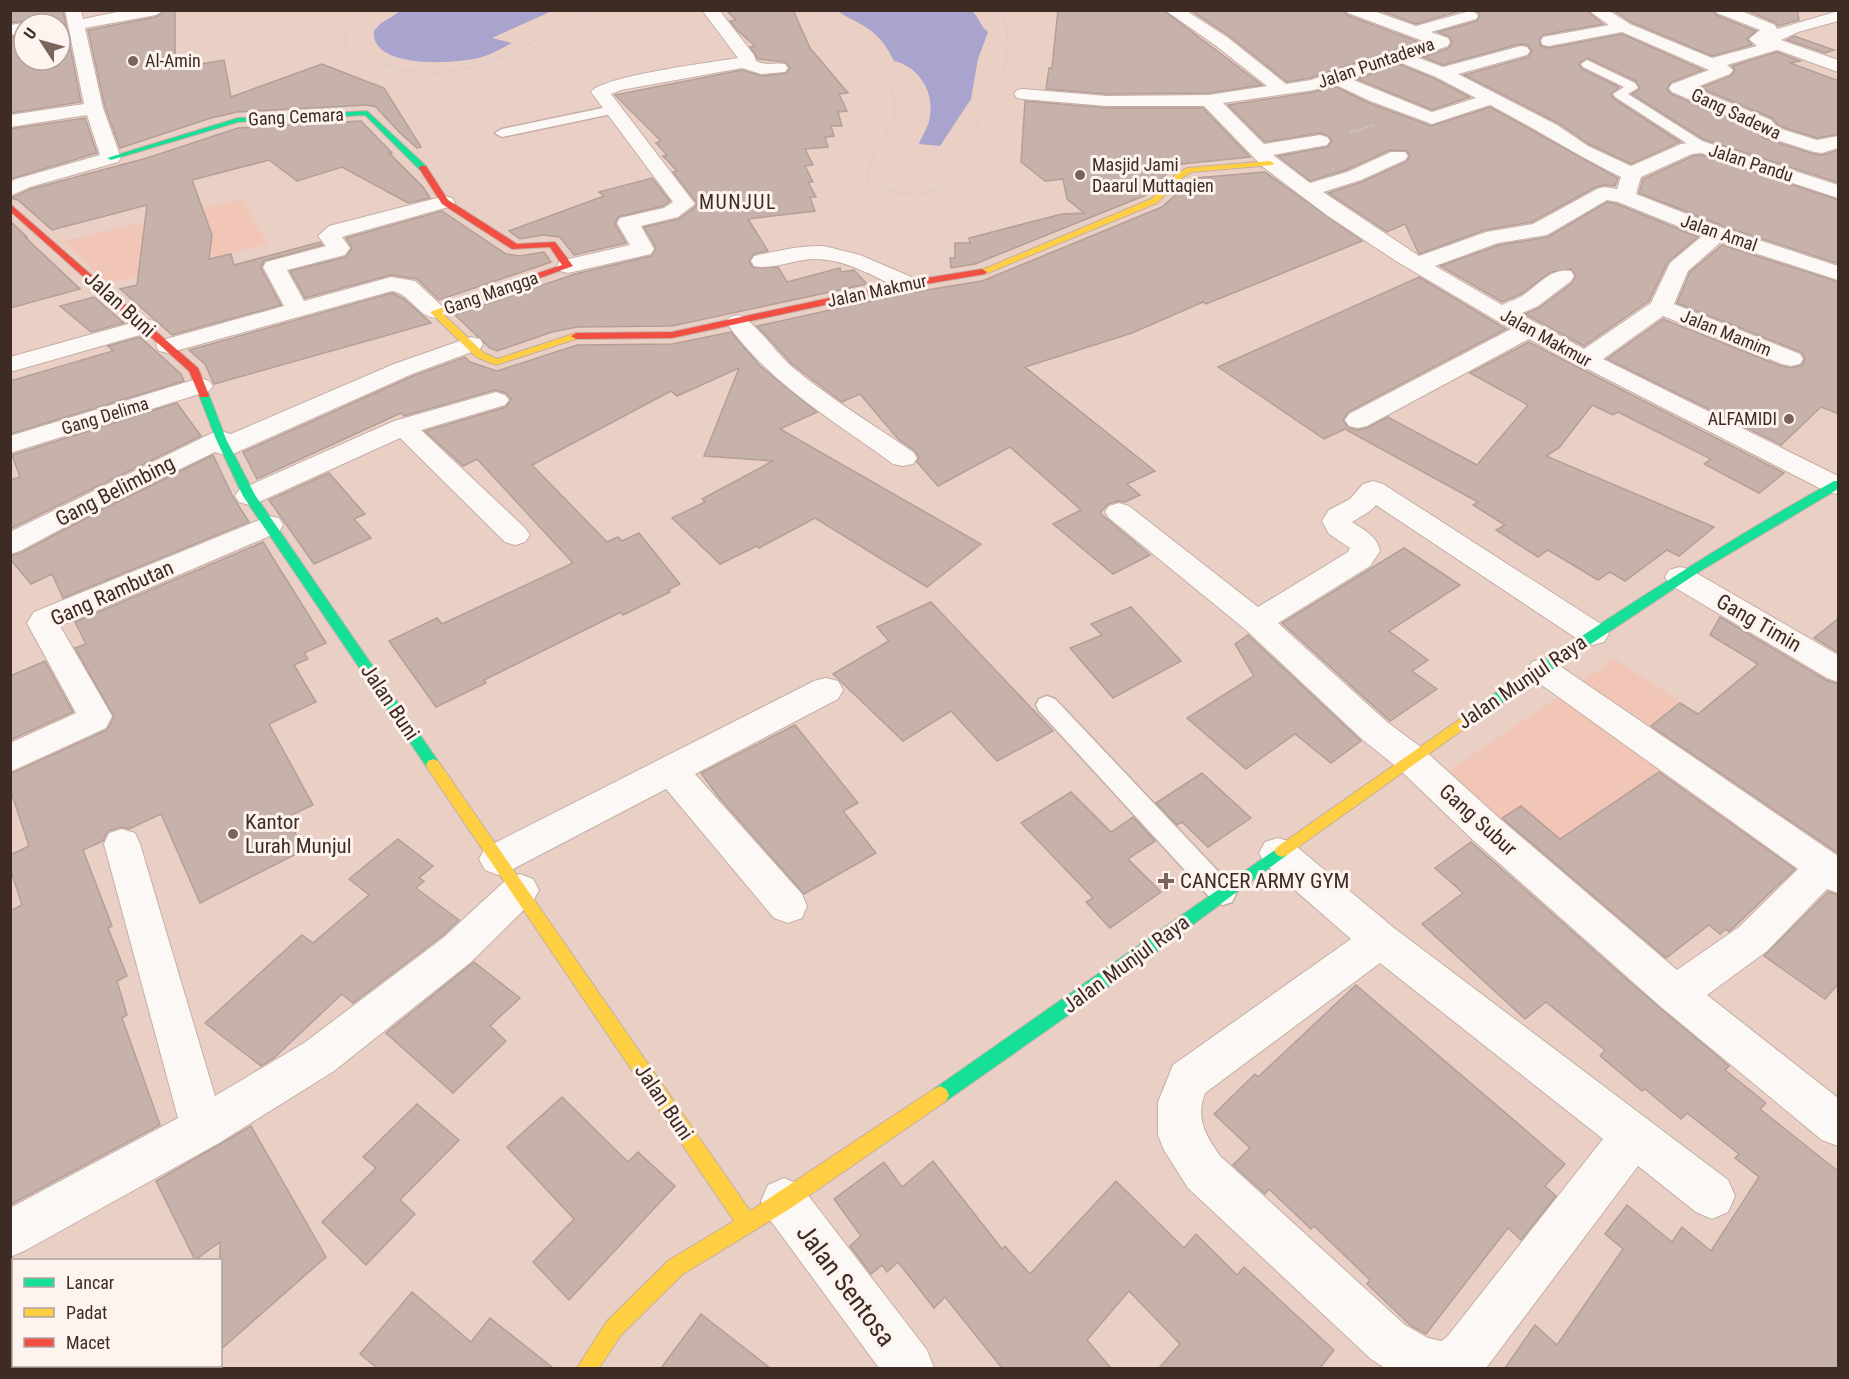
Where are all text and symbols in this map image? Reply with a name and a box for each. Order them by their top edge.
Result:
north arrow [12,12,72,72]
text: U [20,24,41,43]
street label: Jalan Puntadewa [1315,33,1437,92]
place label: Al-Amin [145,50,201,71]
marker: Al-Amin [126,54,140,68]
street label: Gang Sadewa [1688,84,1784,143]
street label: Gang Cemara [248,104,344,129]
street label: Jalan Pandu [1706,139,1796,186]
place label: Masjid Jami Daarul Muttaqien [1092,154,1214,196]
marker: Masjid Jami Daarul Muttaqien [1073,168,1087,182]
district label: MUNJUL [699,190,777,214]
street label: Jalan Amal [1678,210,1760,255]
street label: Jalan Buni [80,266,160,342]
street label: Gang Mangga [441,267,541,318]
street label: Jalan Makmur [825,270,929,311]
street label: Jalan Makmur [1497,304,1596,371]
street label: Jalan Mamim [1678,305,1775,360]
street label: Gang Delima [59,392,151,439]
place label: ALFAMIDI [1708,408,1777,429]
marker: ALFAMIDI [1782,412,1796,426]
street label: Gang Belimbing [52,451,178,531]
street label: Gang Rambutan [47,555,177,631]
street label: Gang Timin [1712,589,1806,657]
street label: Jalan Munjul Raya [1453,630,1591,734]
street label: Jalan Buni [356,659,424,745]
street label: Gang Subur [1434,779,1522,861]
place label: Kantor Lurah Munjul [245,810,352,858]
marker: Kantor Lurah Munjul [226,827,240,841]
place label: CANCER ARMY GYM [1180,869,1349,893]
marker: CANCER ARMY GYM [1157,872,1175,890]
street label: Jalan Munjul Raya [1058,910,1194,1018]
street label: Jalan Buni [630,1059,698,1145]
street label: Jalan Sentosa [790,1218,902,1352]
legend [12,1259,222,1367]
text: Lancar [66,1272,115,1293]
text: Padat [66,1302,107,1323]
text: Macet [66,1332,110,1353]

